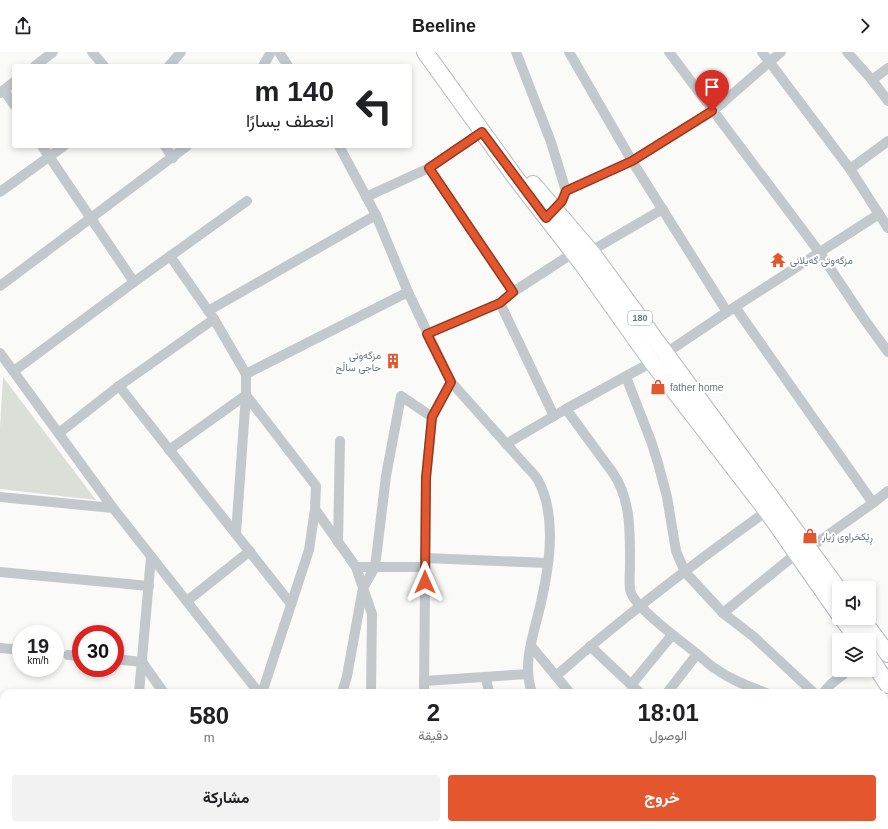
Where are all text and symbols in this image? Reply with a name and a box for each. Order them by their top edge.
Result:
icon: share [12,15,34,37]
icon: forward [854,15,876,37]
text: Beeline [412,16,476,36]
pin [695,70,729,111]
text: 140 m [255,76,334,107]
icon: arrive [701,76,723,98]
icon: left [348,80,400,132]
text: انعطف يسارًا [246,111,334,131]
temple icon: مزگەوتی گەیلانی [769,251,787,269]
place label: مزگەوتی گەیلانی [790,255,853,267]
road number: 180 [628,311,652,325]
place label: مزگەوتی حاجی ساڵح [335,350,381,374]
building icon: مزگەوتی حاجی ساڵح [384,352,402,370]
shop icon: father home [649,378,667,396]
place label: father home [670,382,724,393]
shop icon: ڕێکخراوی ژیار [801,527,819,545]
place label: ڕێکخراوی ژیار [821,531,873,545]
position arrow [404,561,446,603]
map controls [832,581,876,677]
button: sound [832,581,876,625]
speed limit sign: 30 [72,625,124,677]
button: layers [832,633,876,677]
text: 19 [27,635,49,657]
text: km/h [27,655,49,666]
text: 2 [427,699,440,726]
text: 18:01 [638,699,699,726]
text: 580 [189,702,229,729]
text: دقيقة [418,728,448,743]
text: الوصول [649,728,687,743]
text: m [204,730,215,745]
button: مشاركة [12,775,440,821]
button: خروج [448,775,876,821]

